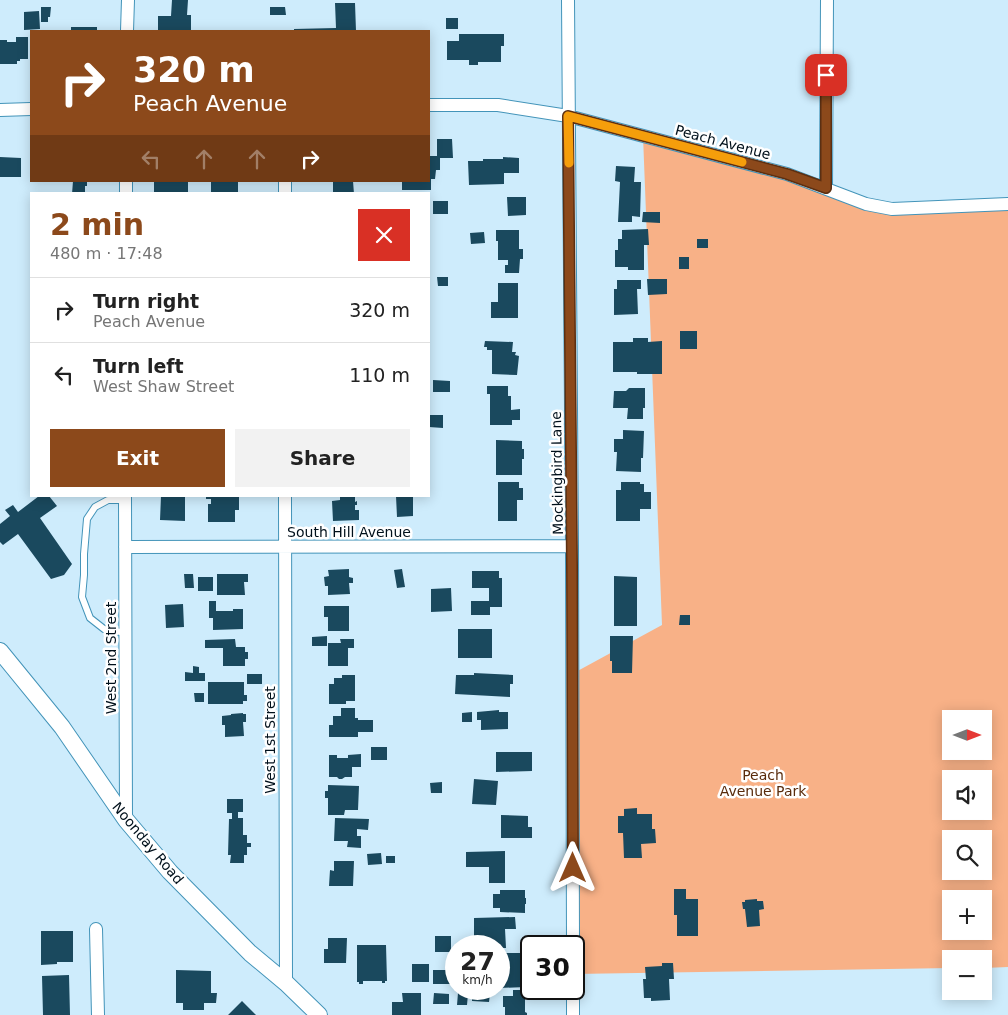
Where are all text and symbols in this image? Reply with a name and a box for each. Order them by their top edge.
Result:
icon: right [50,50,115,115]
text: 320 m [133,50,255,90]
pin [805,54,847,96]
icon: arrive [812,61,840,89]
text: Peach Avenue [133,91,287,116]
street label: Peach Avenue [674,122,772,162]
icon: left [137,145,165,173]
icon: ahead [190,145,218,173]
icon: ahead [243,145,271,173]
icon: right [296,145,324,173]
text: 2 min [50,207,144,242]
button: close [358,209,410,261]
text: 480 m · 17:48 [50,244,163,263]
text: Turn right [93,290,199,312]
icon: right [50,296,78,324]
text: 320 m [349,299,410,321]
text: Peach Avenue [93,312,205,331]
text: Turn left [93,355,184,377]
icon: left [50,361,78,389]
text: 110 m [349,364,410,386]
text: West Shaw Street [93,377,234,396]
street label: Mockingbird Lane [548,411,566,535]
button: Exit [50,429,225,487]
button: Share [235,429,410,487]
street label: South Hill Avenue [287,524,411,540]
street label: West 2nd Street [103,601,119,714]
street label: West 1st Street [262,686,278,794]
north arrow [942,710,992,760]
map controls [942,710,992,1000]
park label: Peach Avenue Park [720,767,807,799]
button: sound [942,770,992,820]
street label: Noonday Road [109,799,187,887]
button: search [942,830,992,880]
position arrow [546,841,598,893]
button: + [942,890,992,940]
speed limit sign: 30 [520,935,585,1000]
text: 27 [460,947,495,976]
button: − [942,950,992,1000]
text: km/h [462,973,493,987]

